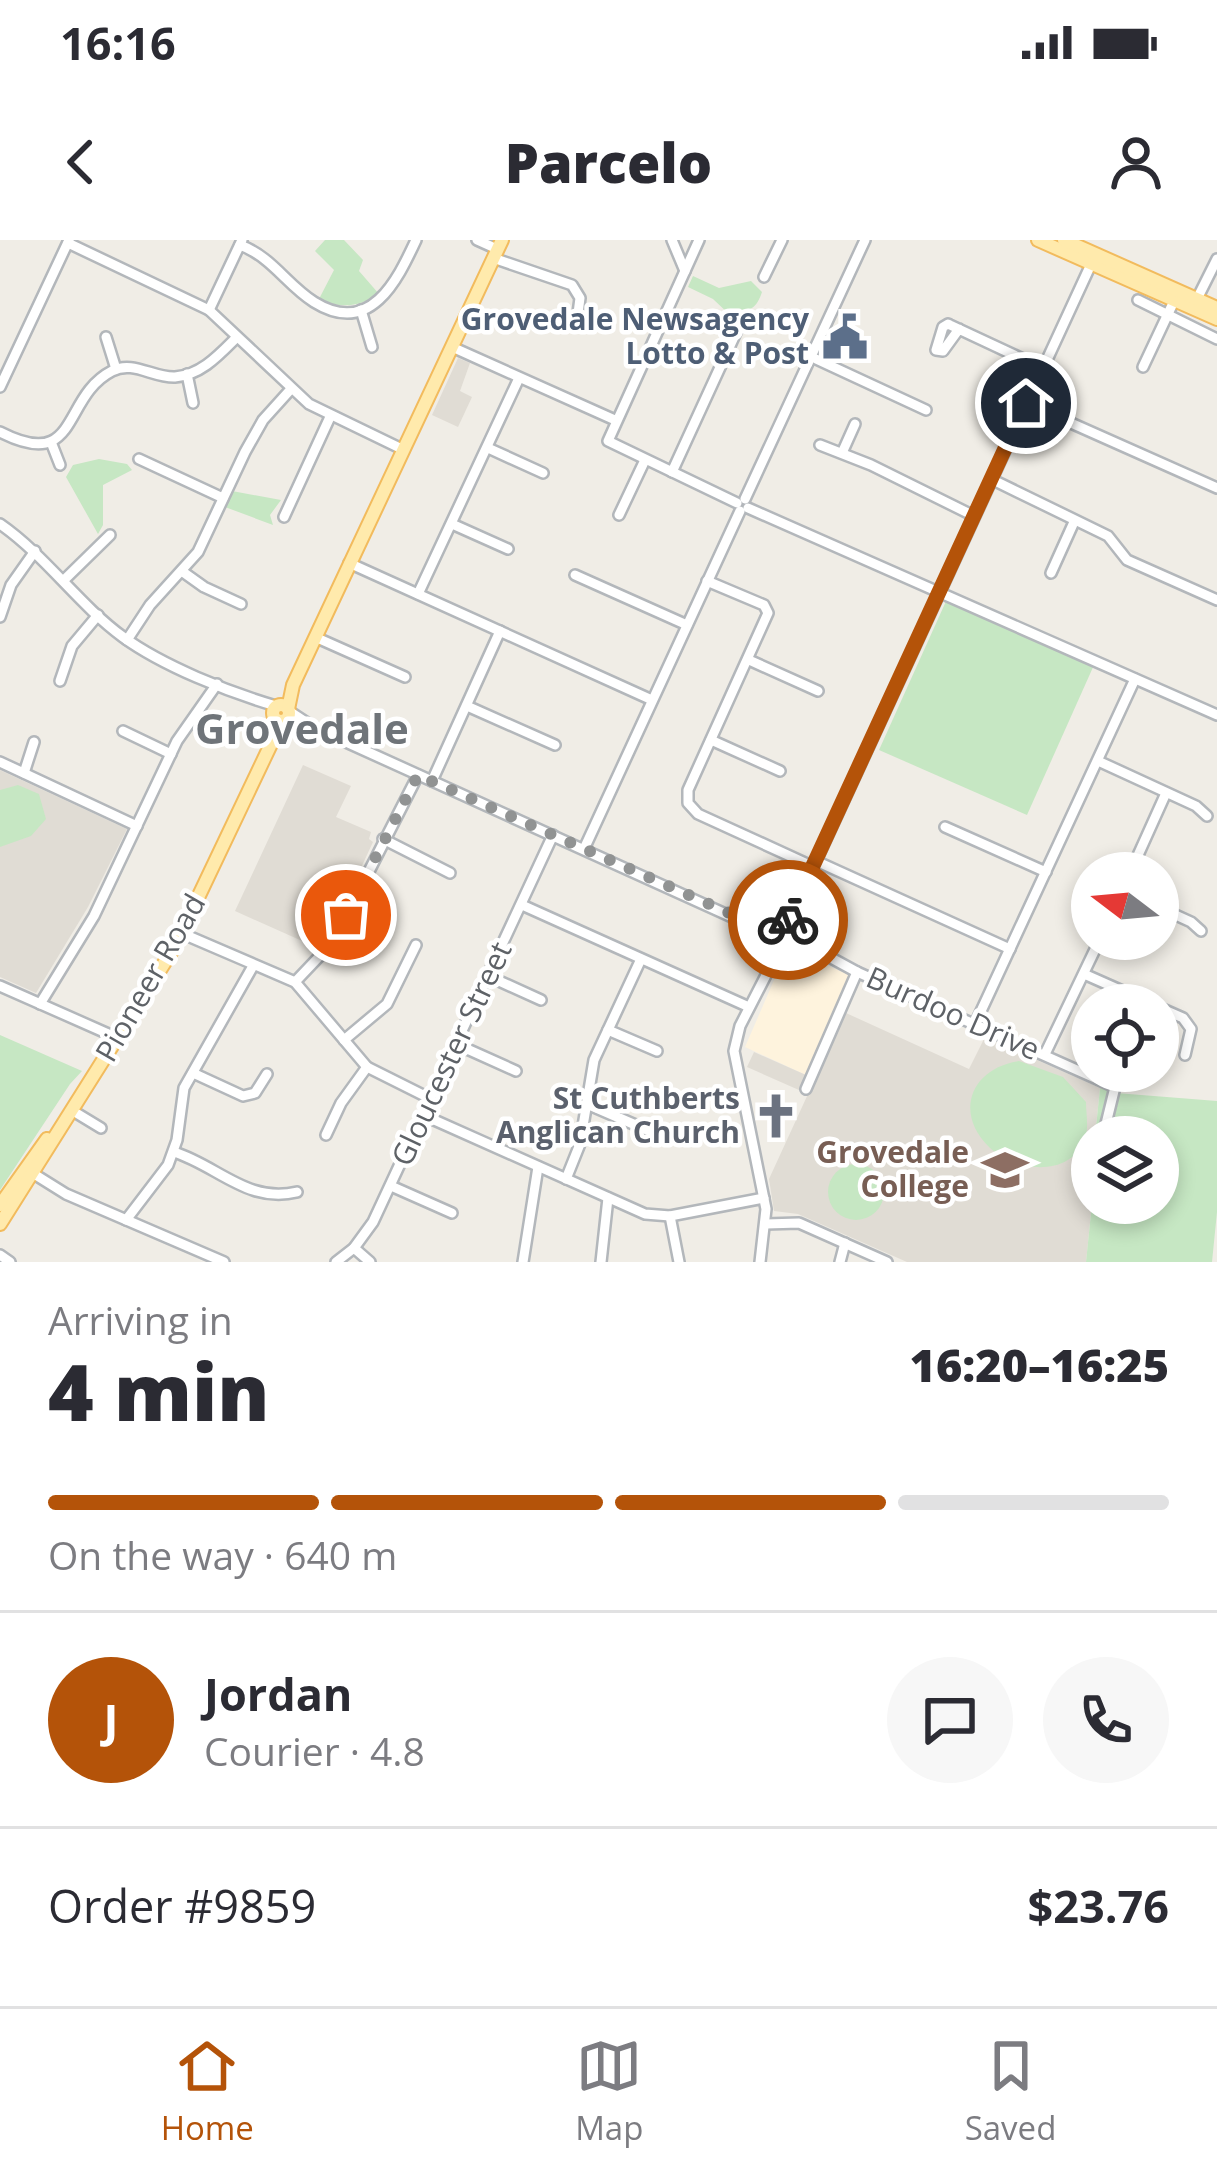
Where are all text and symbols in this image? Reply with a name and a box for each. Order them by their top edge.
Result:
text: 16:16 [60,12,176,73]
text: Parcelo [505,125,712,199]
icon: back [48,129,114,195]
icon: person [1103,129,1169,195]
place label: Grovedale Newsagency Lotto & Post [461,298,810,373]
public building icon: Grovedale Newsagency Lotto & Post [820,312,870,362]
pin [975,352,1077,454]
icon: home [993,370,1059,436]
district label: Grovedale [195,699,409,756]
north arrow [1071,852,1179,960]
map controls [1071,852,1179,1224]
courier [728,860,848,980]
pin [295,864,397,966]
icon: bag [313,882,379,948]
street label: Pioneer Road [85,886,214,1069]
icon: bike [755,887,821,953]
street label: Gloucester Street [381,935,521,1172]
street label: Burdoo Drive [860,956,1047,1069]
button: locate [1071,984,1179,1092]
place label: St Cuthberts Anglican Church [496,1077,740,1152]
church icon: St Cuthberts Anglican Church [751,1091,801,1141]
button: layers [1071,1116,1179,1224]
place label: Grovedale College [816,1131,969,1206]
school or university icon: Grovedale College [980,1145,1030,1195]
text: Arriving in [48,1293,233,1346]
text: 16:20–16:25 [910,1334,1169,1395]
text: 4 min [48,1338,270,1444]
text: On the way · 640 m [48,1528,397,1581]
button: chat [887,1657,1013,1783]
button: phone [1043,1657,1169,1783]
text: Jordan [204,1663,352,1724]
text: J [104,1689,118,1750]
text: Courier · 4.8 [204,1724,425,1777]
text: Order #9859 [48,1875,316,1936]
text: $23.76 [1028,1875,1169,1936]
tab: Home [161,2033,254,2150]
tab: Map [575,2033,643,2150]
tab: Saved [965,2033,1056,2150]

